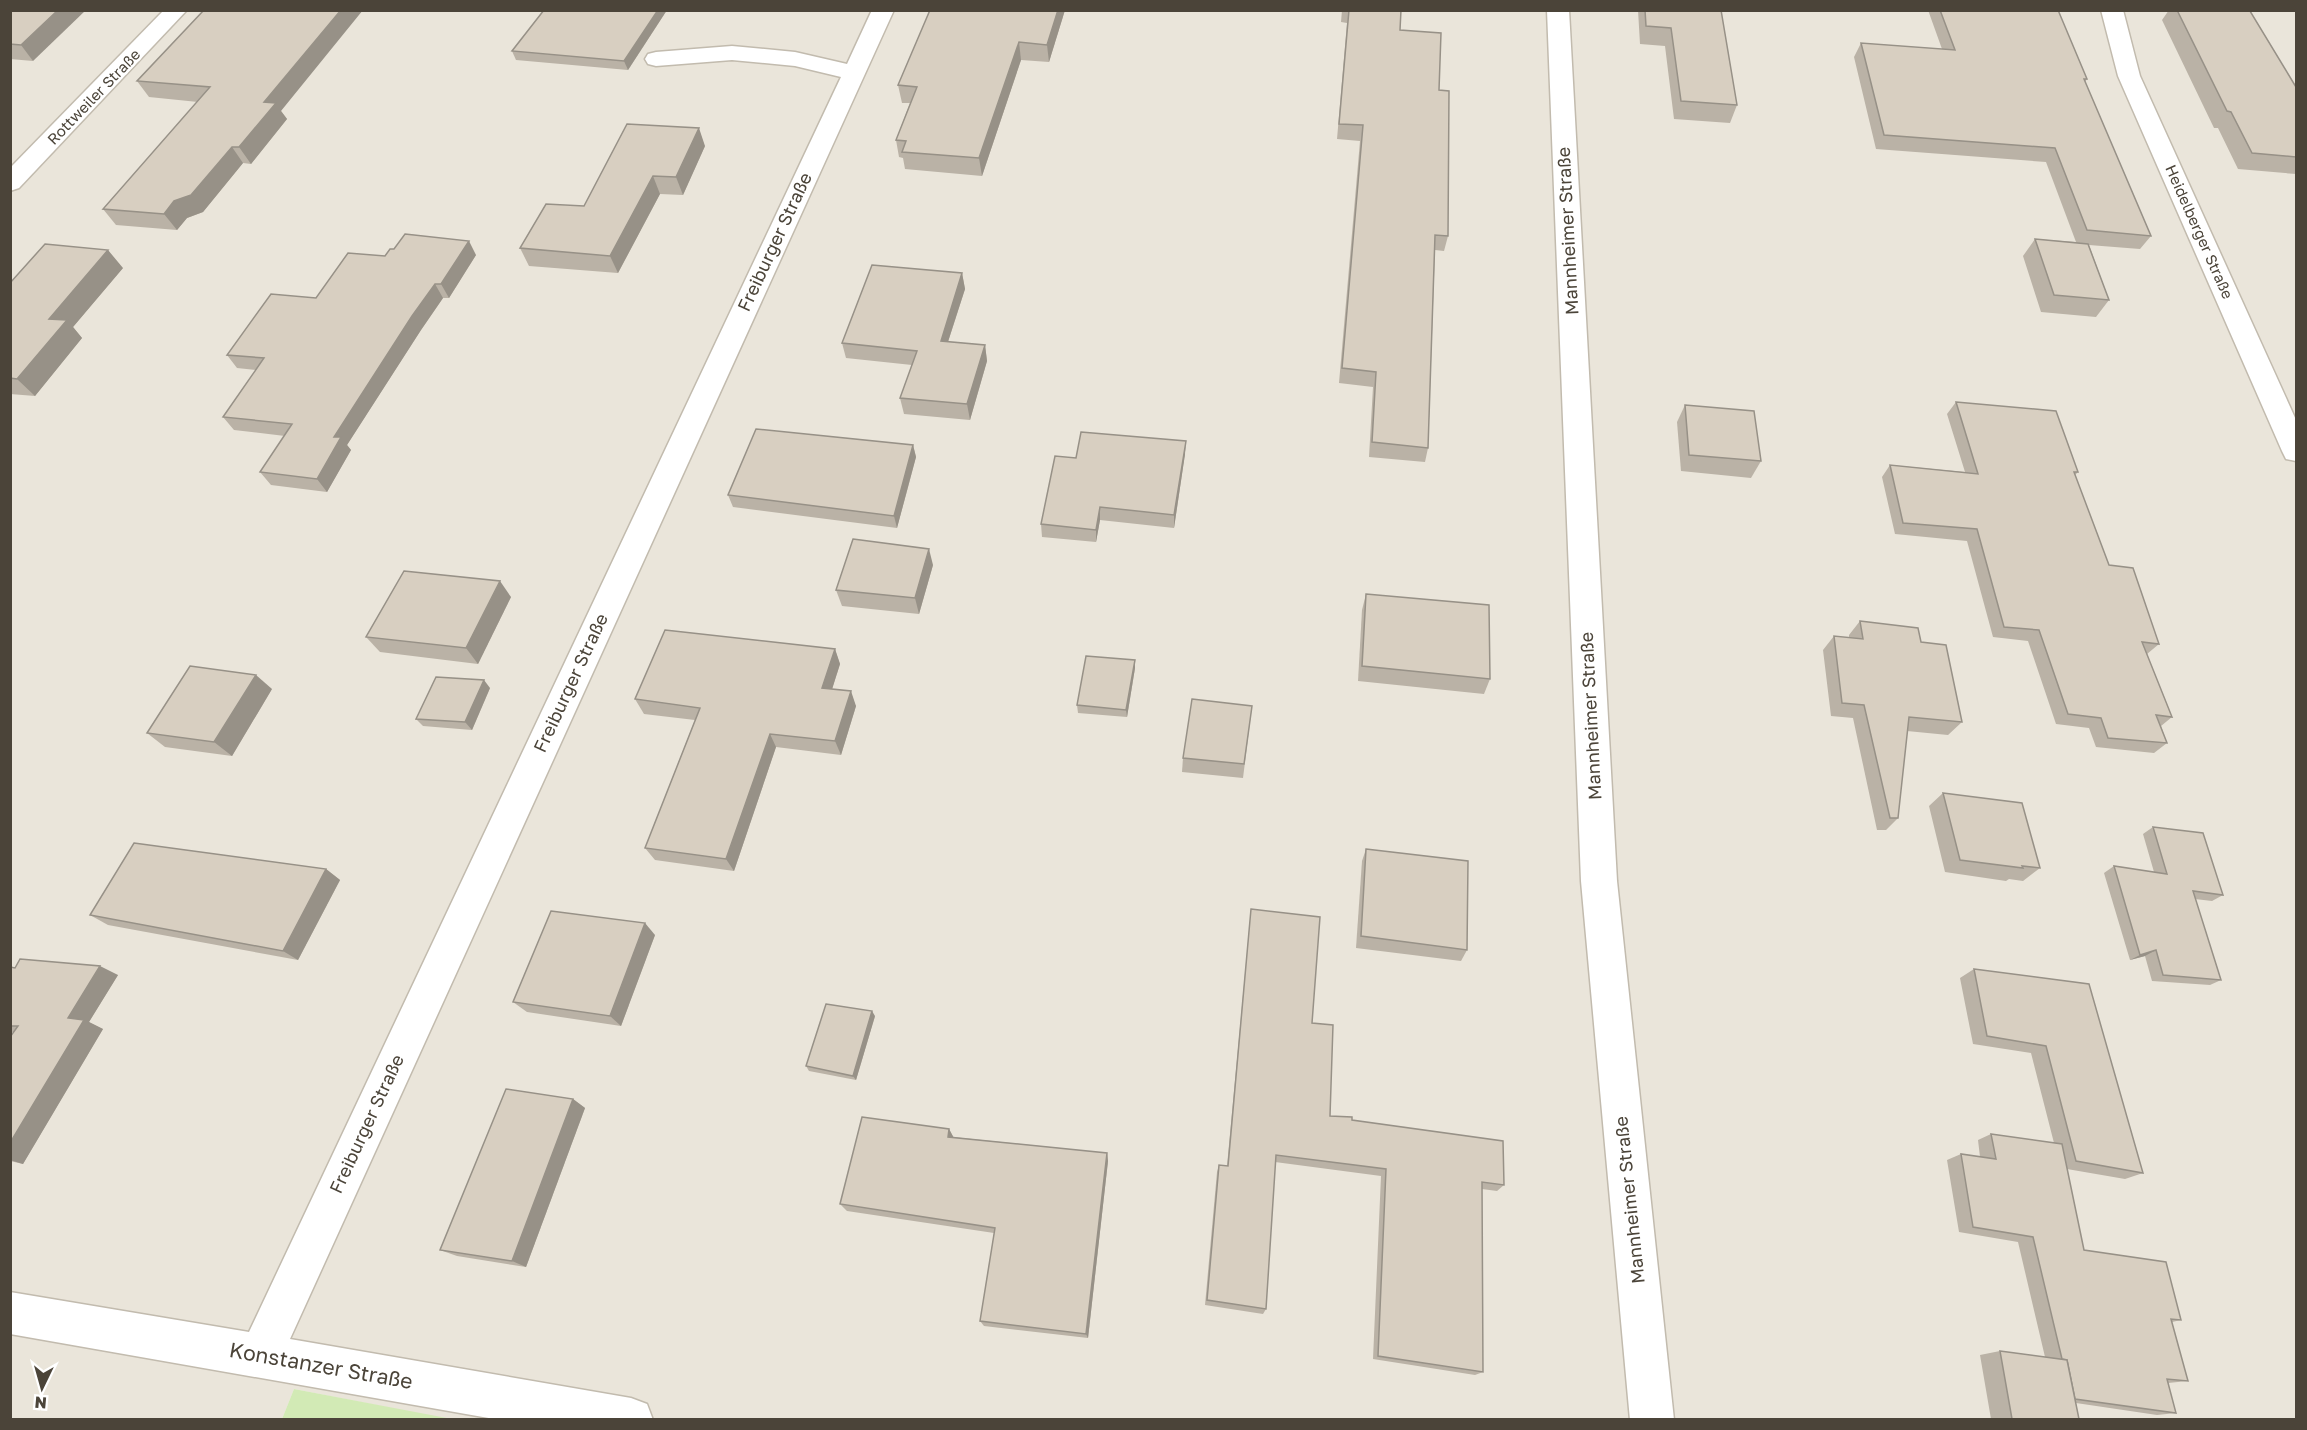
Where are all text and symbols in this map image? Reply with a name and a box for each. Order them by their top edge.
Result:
street label: Rottweiler Straße [43,45,144,148]
street label: Mannheimer Straße [1552,146,1582,316]
street label: Heidelberger Straße [2162,162,2238,302]
street label: Freiburger Straße [732,169,816,315]
street label: Freiburger Straße [528,610,612,756]
street label: Mannheimer Straße [1575,631,1605,801]
street label: Freiburger Straße [324,1051,408,1197]
street label: Mannheimer Straße [1609,1115,1649,1285]
street label: Konstanzer Straße [227,1336,415,1394]
north arrow [12,1358,72,1418]
text: N [34,1392,48,1413]

